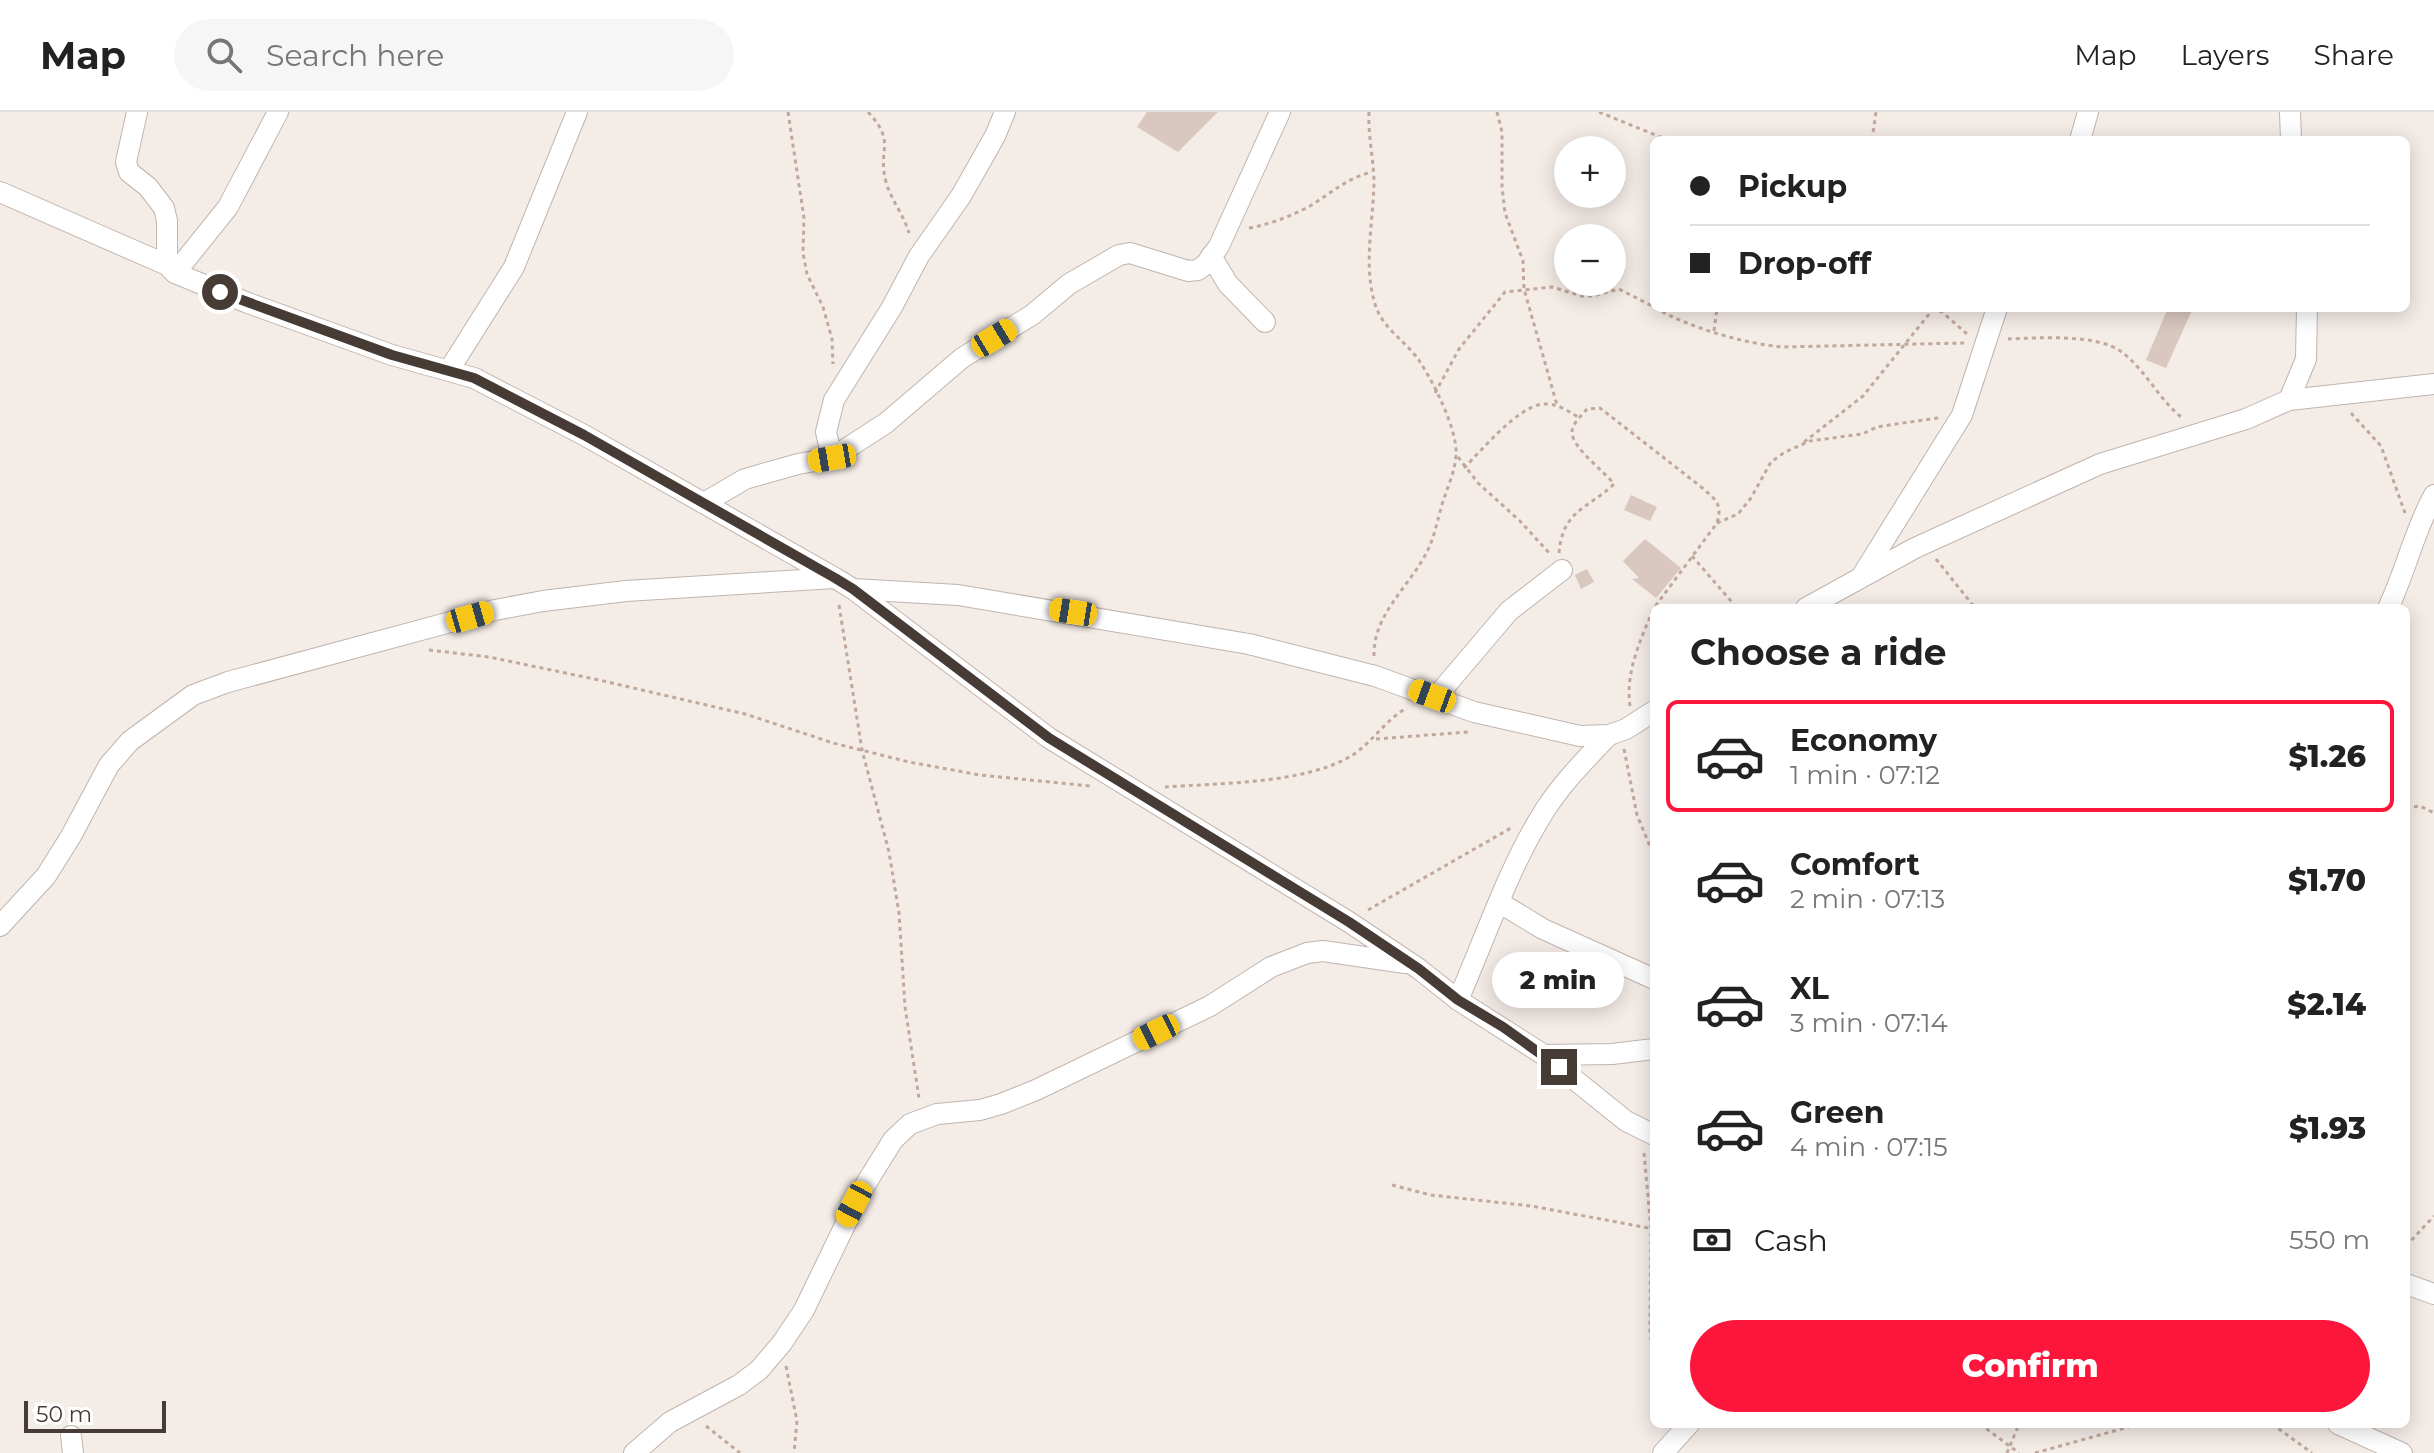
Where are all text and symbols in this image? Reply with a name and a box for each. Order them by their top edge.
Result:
search box [174,19,734,91]
text: Map [40,32,126,79]
icon: search [202,33,246,77]
text: Search here [266,37,444,74]
text: Map [2074,38,2137,72]
text: Layers [2181,38,2270,72]
text: Share [2314,38,2394,72]
map controls [1554,136,1626,296]
button: + [1554,136,1626,208]
text: Pickup [1738,168,1847,205]
button: − [1554,224,1626,296]
text: Drop-off [1738,245,1871,282]
route start [202,274,238,310]
car [967,315,1021,361]
car [806,442,858,474]
car [1047,596,1099,628]
car [444,599,496,635]
text: Choose a ride [1690,630,1947,674]
car [1405,677,1459,715]
icon: car [1694,720,1766,792]
text: Economy [1790,722,1937,759]
text: $1.26 [2289,738,2366,775]
text: 1 min · 07:12 [1790,759,1940,791]
icon: car [1694,844,1766,916]
text: Comfort [1790,846,1920,883]
text: $1.70 [2288,862,2366,899]
text: 2 min · 07:13 [1790,883,1945,915]
callout: 2 min [1493,951,1625,1007]
text: 2 min [1520,964,1596,996]
icon: car [1694,968,1766,1040]
text: XL [1790,970,1829,1007]
text: $2.14 [2287,986,2366,1023]
text: 3 min · 07:14 [1790,1007,1948,1039]
car [1129,1011,1183,1053]
route end [1541,1049,1577,1085]
icon: car [1694,1092,1766,1164]
text: Green [1790,1094,1884,1131]
text: $1.93 [2289,1110,2366,1147]
text: 4 min · 07:15 [1790,1131,1948,1163]
car [832,1177,876,1231]
icon: cash [1690,1218,1734,1262]
text: Cash [1754,1222,1828,1259]
text: 550 m [2289,1224,2370,1256]
button: Confirm [1690,1320,2370,1412]
scale bar [24,1397,166,1433]
text: 50 m [36,1401,92,1428]

